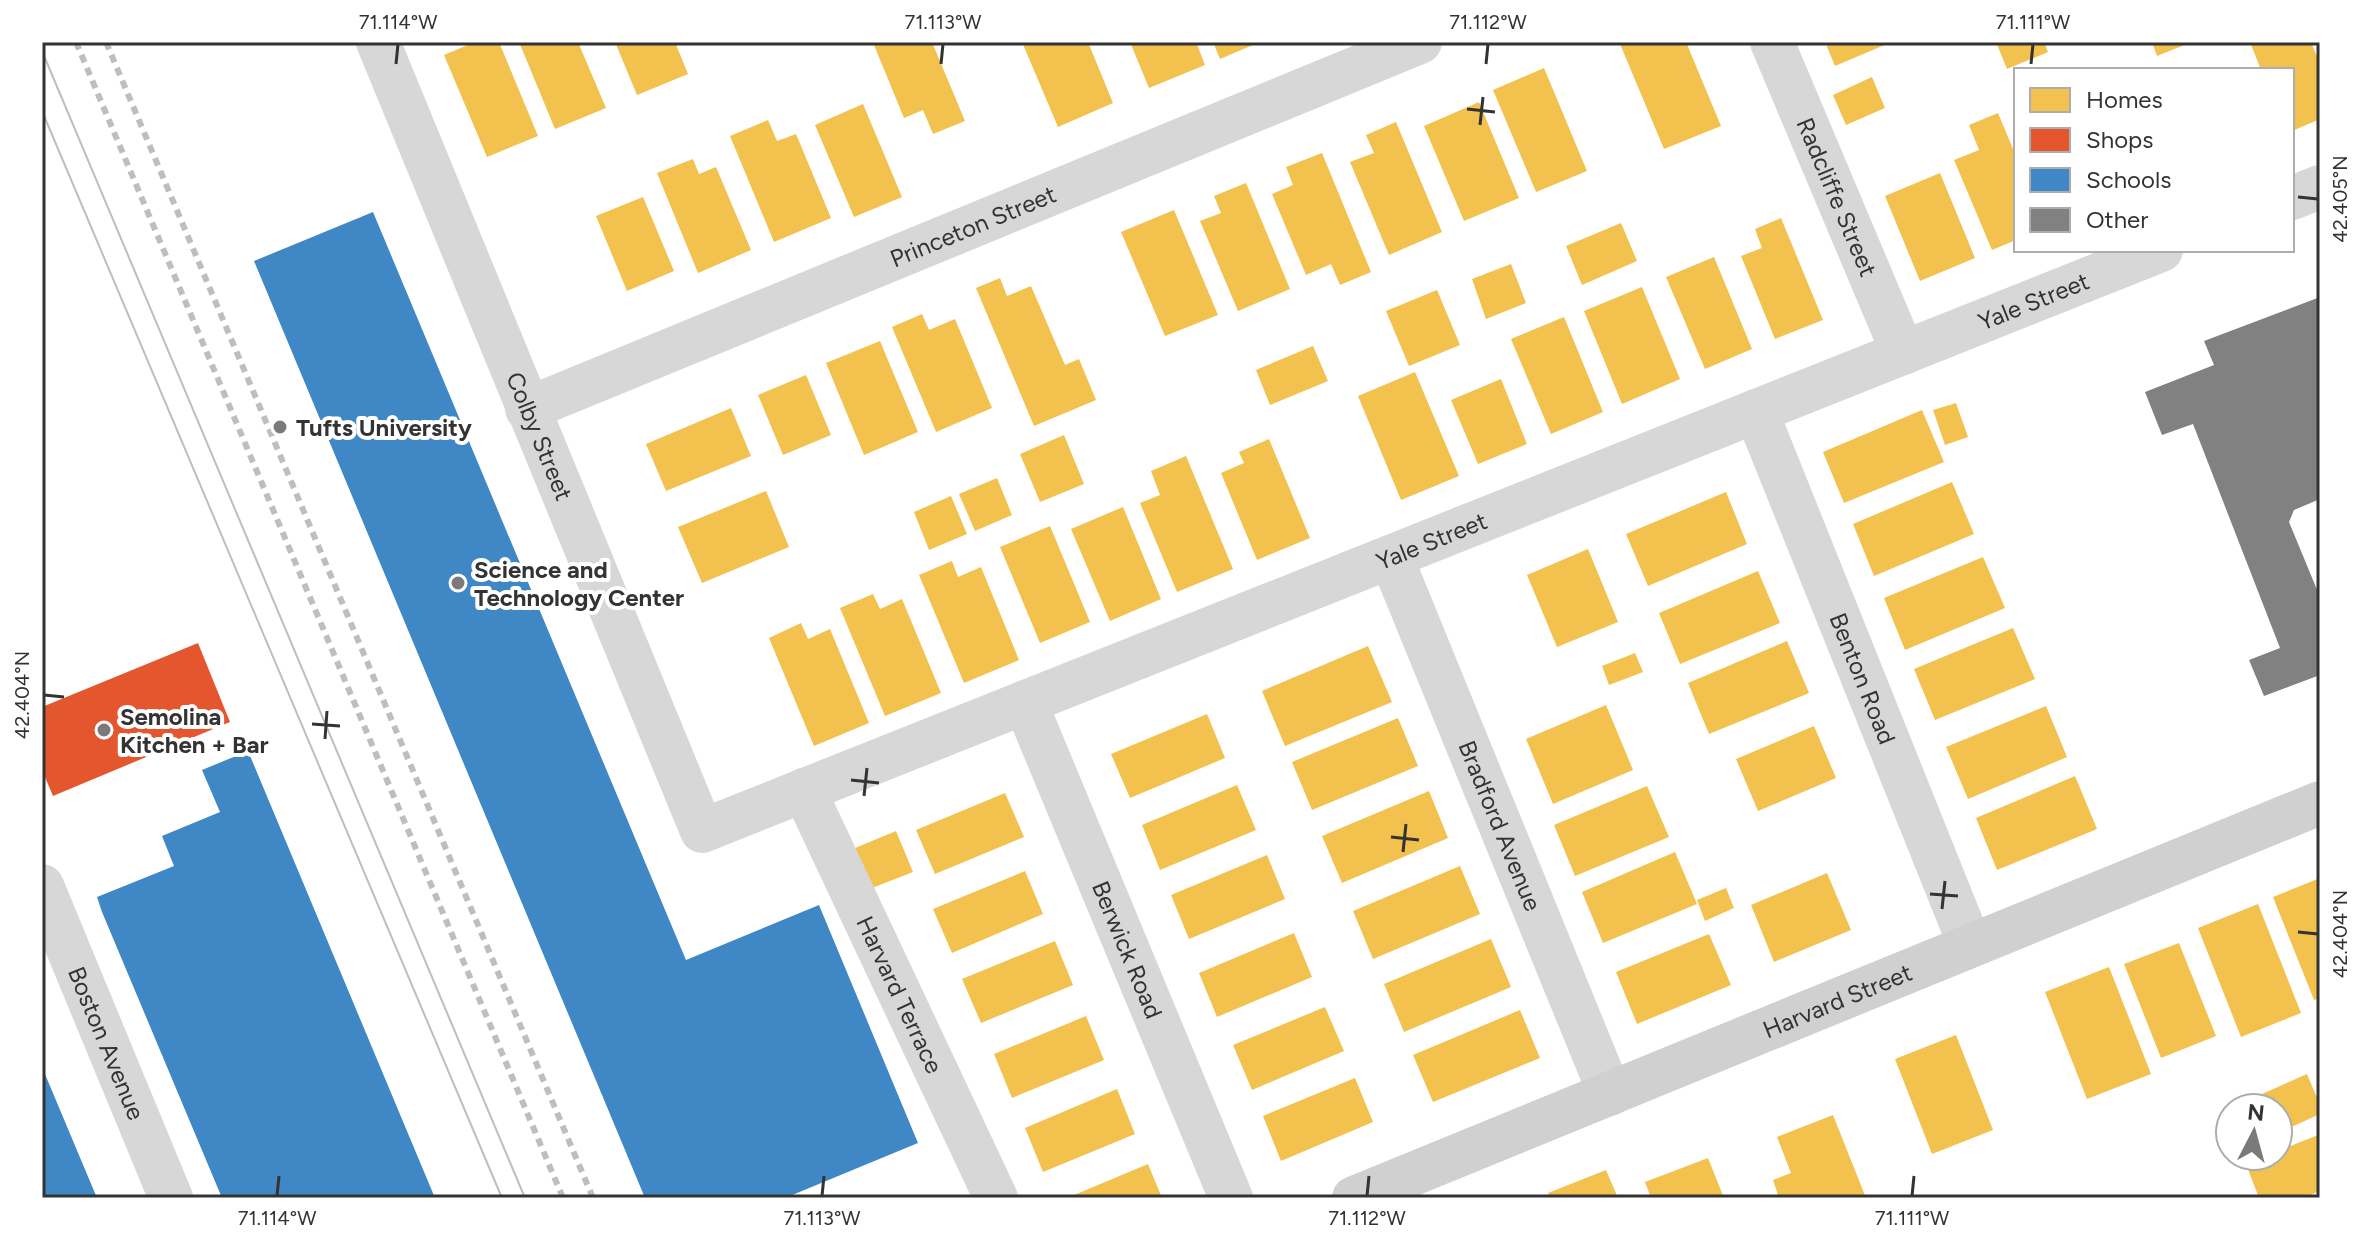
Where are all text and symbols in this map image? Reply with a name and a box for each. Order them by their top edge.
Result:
text: 71.114°W [359,10,437,34]
text: 71.113°W [904,10,982,34]
text: 71.112°W [1449,10,1527,34]
text: 71.111°W [1996,10,2070,34]
legend [2014,68,2294,252]
text: Homes [2086,85,2163,114]
street label: Radcliffe Street [1791,113,1883,280]
text: Shops [2086,125,2153,154]
text: 42.405°N [2328,155,2352,243]
text: Schools [2086,165,2171,194]
street label: Princeton Street [886,179,1060,273]
text: Other [2086,205,2148,234]
street label: Yale Street [1974,266,2093,336]
street label: Colby Street [501,368,579,505]
place label: Tufts University [296,413,472,442]
marker: Tufts University [271,418,289,436]
street label: Yale Street [1372,505,1491,576]
place label: Science and Technology Center [474,555,684,612]
marker: Science and Technology Center [449,574,467,592]
street label: Benton Road [1824,609,1902,748]
text: 42.404°N [10,651,34,739]
place label: Semolina Kitchen + Bar [120,702,269,759]
marker: Semolina Kitchen + Bar [95,721,113,739]
street label: Bradford Avenue [1453,736,1548,915]
street label: Berwick Road [1086,876,1169,1023]
text: 42.404°N [2328,890,2352,978]
street label: Harvard Terrace [851,911,950,1078]
street label: Harvard Street [1758,957,1916,1044]
street label: Boston Avenue [62,962,152,1124]
north arrow [2214,1092,2294,1172]
text: N [2246,1098,2266,1127]
text: 71.114°W [238,1206,316,1230]
text: 71.113°W [783,1206,861,1230]
text: 71.112°W [1328,1206,1406,1230]
text: 71.111°W [1875,1206,1949,1230]

